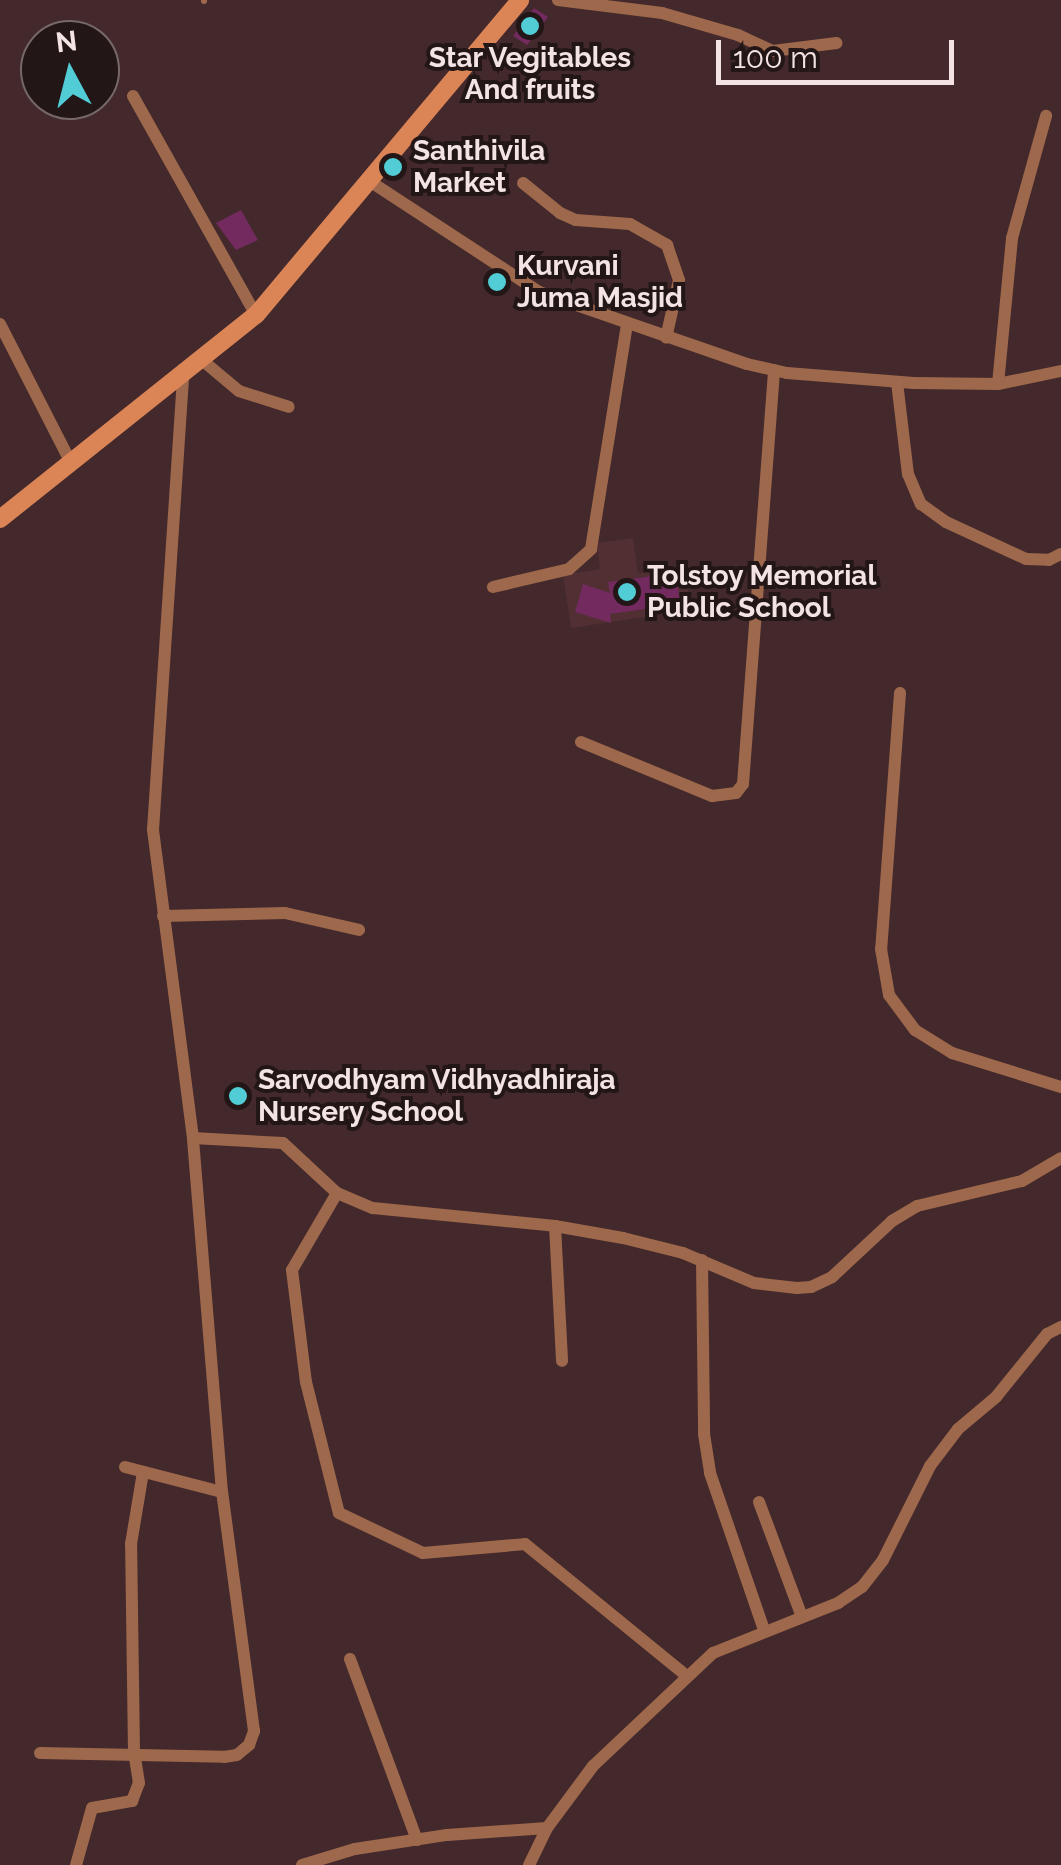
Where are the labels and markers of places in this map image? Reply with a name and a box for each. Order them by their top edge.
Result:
marker: Star Vegitables And fruits [519,15,541,37]
place label: Star Vegitables And fruits [428,41,632,107]
place label: Santhivila Market [413,134,545,200]
marker: Santhivila Market [382,156,404,178]
place label: Kurvani Juma Masjid [517,249,683,315]
marker: Kurvani Juma Masjid [486,271,508,293]
place label: Tolstoy Memorial Public School [647,559,877,625]
marker: Tolstoy Memorial Public School [616,581,638,603]
place label: Sarvodhyam Vidhyadhiraja Nursery School [258,1063,617,1129]
marker: Sarvodhyam Vidhyadhiraja Nursery School [227,1085,249,1107]

